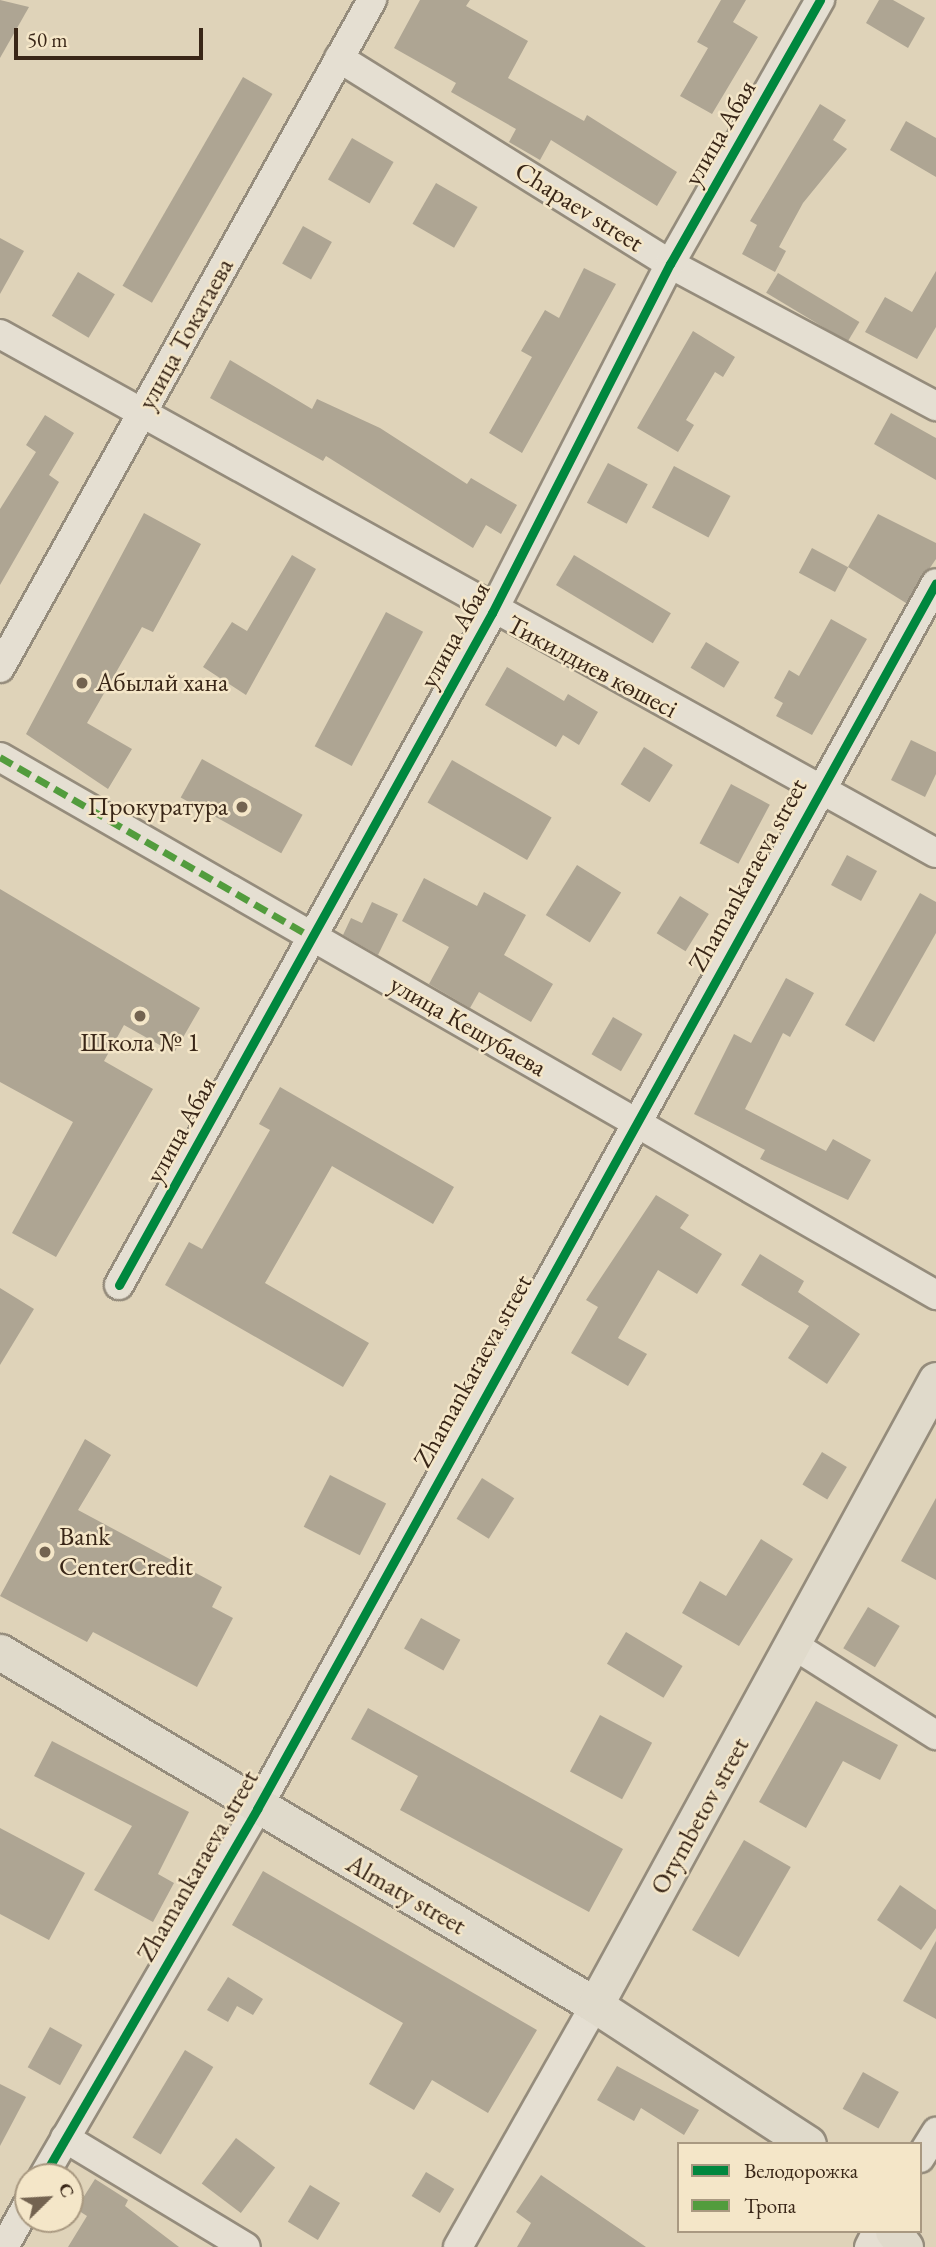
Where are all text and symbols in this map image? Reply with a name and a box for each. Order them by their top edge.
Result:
scale bar [18,14,206,58]
text: 50 m [27,26,68,53]
street label: улица Абая [677,75,763,191]
street label: Chapaev street [509,155,649,259]
street label: улица Токатаева [132,253,240,415]
street label: улица Абая [413,576,497,694]
street label: Тикилдиев көшесі [501,609,683,725]
place label: Абылай хана [96,667,228,699]
marker: Абылай хана [74,675,90,691]
street label: Zhamankaraeva street [682,773,814,977]
place label: Прокуратура [88,791,228,823]
marker: Прокуратура [234,799,250,815]
street label: улица Кешубаева [384,969,552,1083]
marker: Школа № 1 [132,1008,148,1024]
place label: Школа № 1 [80,1027,200,1059]
street label: улица Абая [139,1071,223,1189]
street label: Zhamankaraeva street [407,1269,539,1473]
place label: Bank CenterCredit [59,1521,193,1582]
marker: Bank CenterCredit [37,1544,53,1560]
street label: Orymbetov street [644,1732,756,1900]
street label: Zhamankaraeva street [131,1765,265,1967]
street label: Almaty street [341,1848,471,1942]
legend [677,2142,922,2233]
text: Велодорожка [744,2157,858,2184]
north arrow [14,2163,84,2233]
text: С [53,2179,81,2201]
text: Тропа [744,2192,796,2219]

